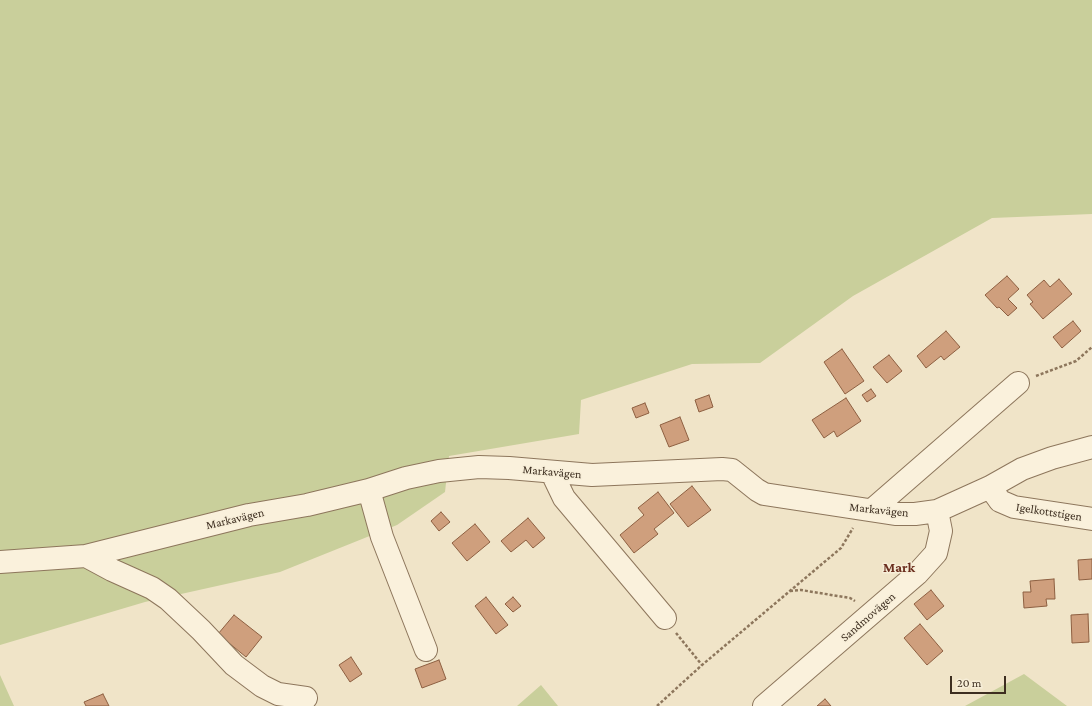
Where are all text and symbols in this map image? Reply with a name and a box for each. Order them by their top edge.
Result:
street label: Markavägen [522,462,582,482]
street label: Markavägen [849,500,909,520]
street label: Igelkottstigen [1015,500,1083,524]
street label: Markavägen [204,505,266,533]
district label: Mark [883,560,915,576]
street label: Sandmovägen [838,589,898,645]
scale bar [952,668,1008,694]
text: 20 m [957,676,981,690]

